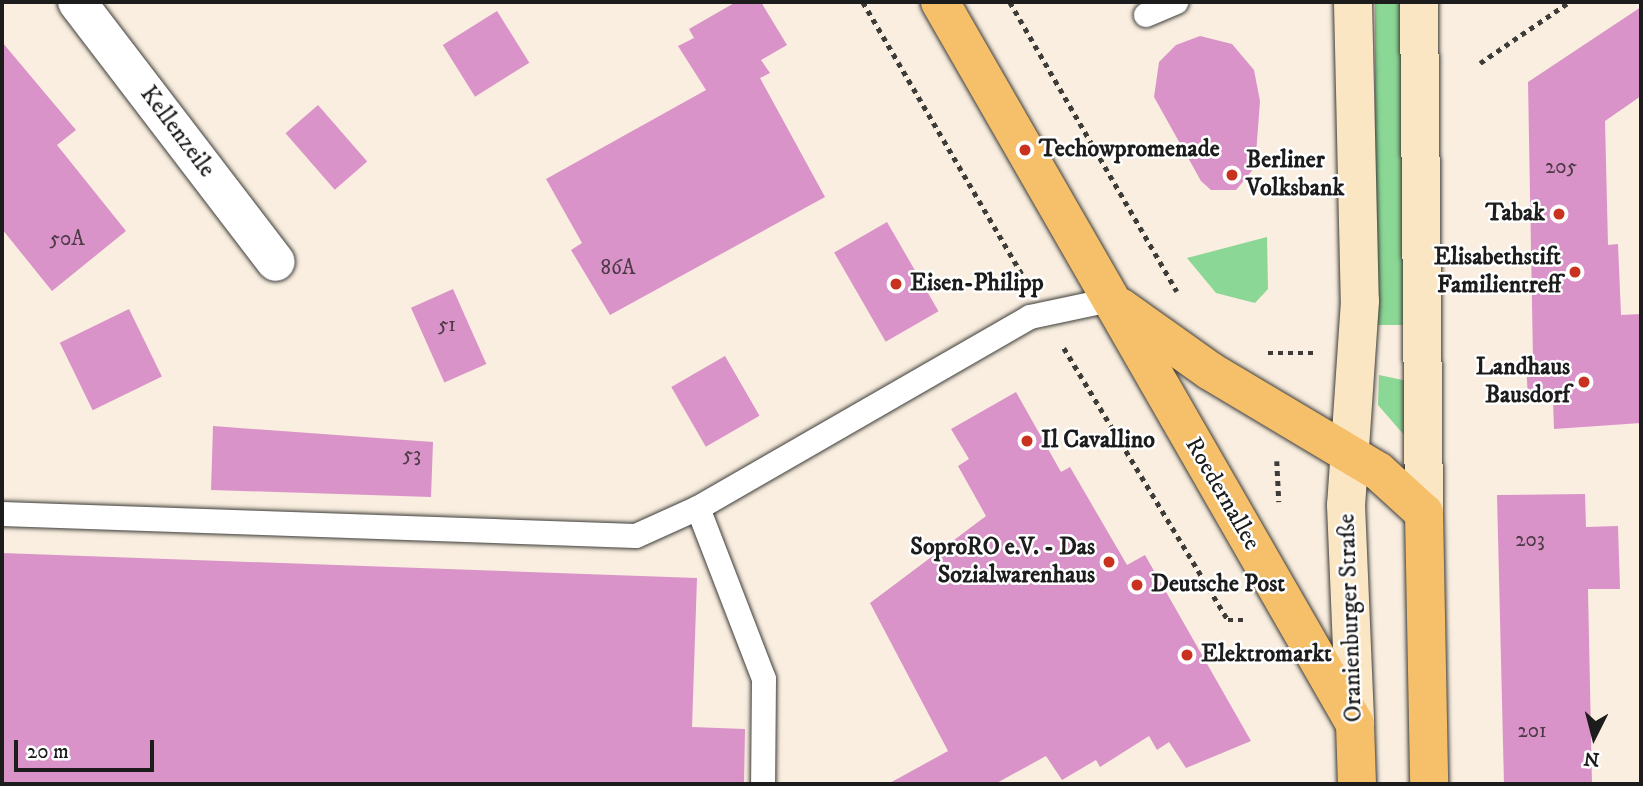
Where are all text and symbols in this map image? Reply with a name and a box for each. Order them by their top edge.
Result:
street label: Kellenzeile [133,81,221,183]
place label: Techowpromenade [1039,136,1220,164]
marker: Techowpromenade [1017,142,1033,158]
place label: Berliner Volksbank [1246,147,1344,203]
house number: 205 [1545,154,1577,180]
marker: Berliner Volksbank [1224,167,1240,183]
place label: Tabak [1485,200,1545,228]
marker: Tabak [1551,206,1567,222]
house number: 50A [49,226,85,252]
place label: Elisabethstift Familientreff [1434,244,1561,300]
house number: 86A [601,255,635,281]
marker: Elisabethstift Familientreff [1567,264,1583,280]
place label: Eisen-Philipp [910,270,1044,298]
marker: Eisen-Philipp [888,276,904,292]
house number: 51 [438,312,456,338]
place label: Landhaus Bausdorf [1476,354,1570,410]
marker: Landhaus Bausdorf [1576,374,1592,390]
place label: Il Cavallino [1041,427,1155,455]
marker: Il Cavallino [1019,433,1035,449]
street label: Roedernallee [1178,433,1266,555]
house number: 53 [403,442,421,468]
street label: Oranienburger Straße [1333,513,1369,723]
house number: 203 [1515,527,1545,553]
place label: SoproRO e.V. - Das Sozialwarenhaus [910,534,1095,590]
marker: SoproRO e.V. - Das Sozialwarenhaus [1101,554,1117,570]
place label: Deutsche Post [1151,571,1285,599]
marker: Deutsche Post [1129,577,1145,593]
place label: Elektromarkt [1201,641,1332,669]
marker: Elektromarkt [1179,647,1195,663]
north arrow [1559,702,1629,772]
house number: 201 [1517,718,1547,744]
scale bar [18,726,158,770]
text: 20 m [27,739,69,765]
text: N [1583,746,1601,771]

